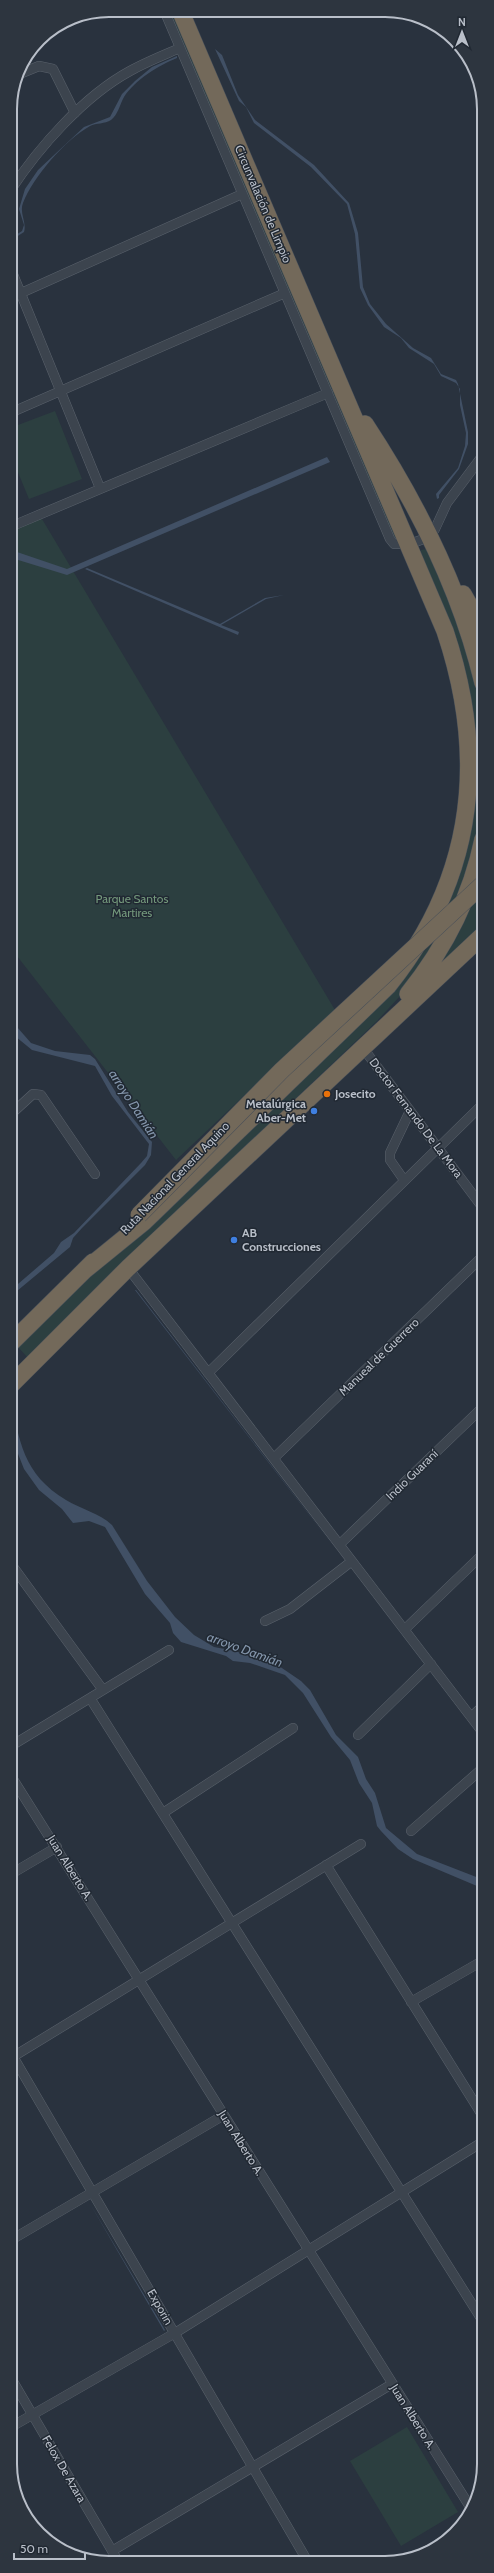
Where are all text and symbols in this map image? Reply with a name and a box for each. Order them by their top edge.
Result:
north arrow [442,12,482,52]
text: N [458,15,466,29]
street label: Circunvalación de Limpio [232,142,295,265]
park label: Parque Santos Martires [96,891,168,920]
street label: Doctor Fernando De La Mora [366,1055,467,1181]
water label: arroyo Damián [106,1066,162,1142]
place label: Josecito [334,1086,376,1101]
marker: Josecito [322,1089,332,1099]
place label: Metalúrgica Aber-Met [246,1096,306,1125]
marker: Metalúrgica Aber-Met [309,1106,319,1116]
street label: Ruta Nacional General Aquino [117,1118,233,1237]
place label: AB Construcciones [242,1225,321,1254]
marker: AB Construcciones [229,1235,239,1245]
street label: Manueal de Guerrero [335,1314,422,1399]
street label: Indio Guaraní [382,1446,441,1503]
water label: arroyo Damián [205,1628,285,1670]
street label: Juan Alberto A. [44,1831,96,1903]
street label: Juan Alberto A. [215,2106,267,2178]
street label: Exporin [144,2286,177,2327]
street label: Juan Alberto A. [387,2380,439,2452]
street label: Felox De Azara [39,2432,90,2505]
scale bar [14,2535,85,2561]
text: 50 m [20,2541,48,2556]

